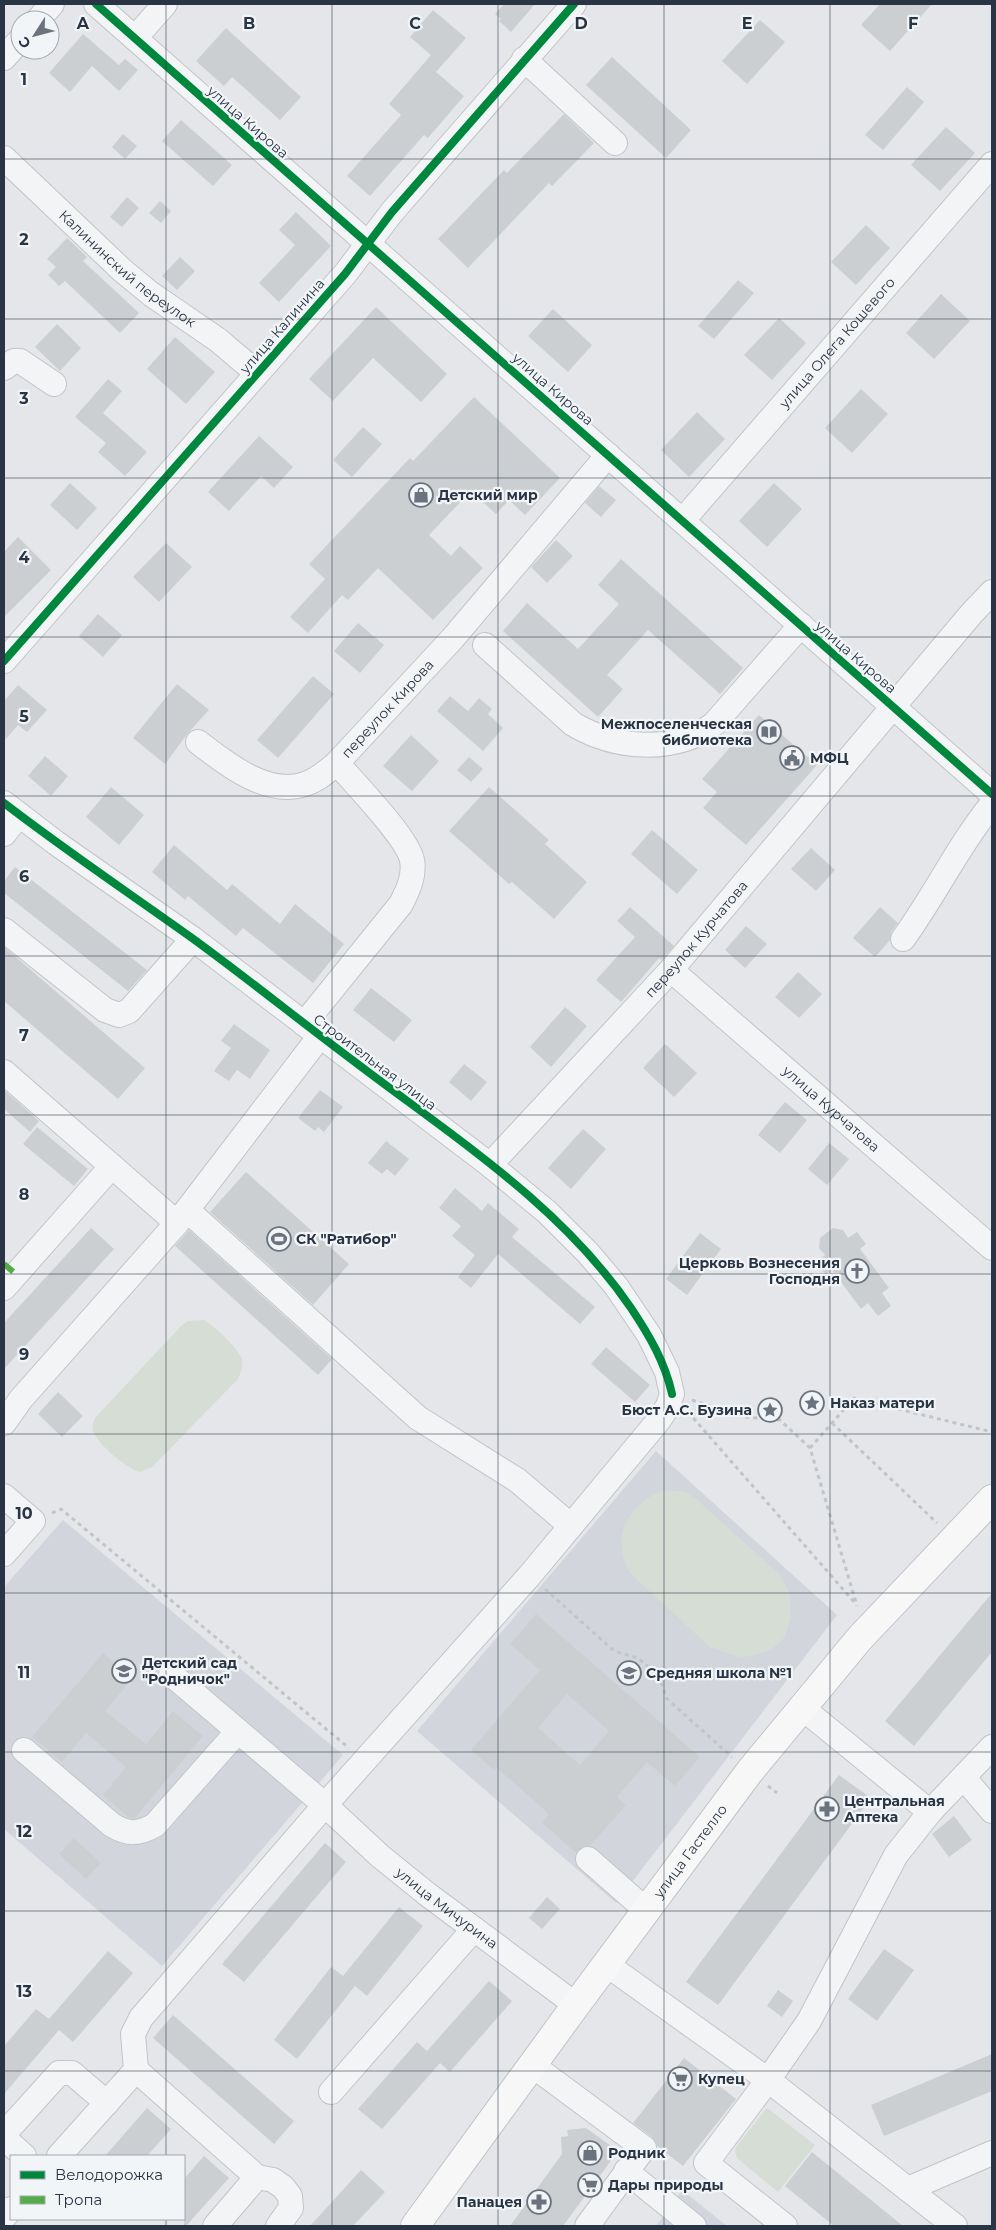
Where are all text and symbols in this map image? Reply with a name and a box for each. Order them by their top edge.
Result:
north arrow [10,10,60,60]
text: A [76,14,90,33]
text: B [243,14,255,33]
text: C [409,14,421,33]
text: D [574,14,588,33]
text: E [742,14,752,33]
text: F [908,14,918,33]
text: С [14,33,35,52]
text: 1 [21,70,27,89]
street label: улица Кирова [203,81,292,162]
street label: Калининский переулок [55,206,199,331]
text: 2 [19,230,29,249]
street label: улица Олега Кошевого [775,273,899,413]
street label: улица Калинина [235,275,328,378]
street label: улица Кирова [508,348,597,429]
text: 3 [18,389,29,408]
shop icon: Детский мир [408,482,434,508]
place label: Детский мир [438,486,538,504]
text: 4 [18,548,30,567]
street label: улица Кирова [811,616,900,697]
street label: переулок Кирова [337,656,438,762]
text: 5 [19,707,29,726]
place label: Межпоселенческая библиотека [601,715,752,749]
library icon: Межпоселенческая библиотека [756,719,782,745]
public building icon: МФЦ [779,745,805,771]
place label: МФЦ [810,749,849,767]
text: 6 [19,867,29,886]
street label: переулок Курчатова [641,877,752,1001]
street label: Строительная улица [310,1010,440,1114]
text: 7 [19,1026,29,1045]
street label: улица Курчатова [778,1061,884,1156]
text: 8 [19,1185,29,1204]
sports icon: СК "Ратибор" [266,1226,292,1252]
place label: СК "Ратибор" [296,1230,397,1248]
place label: Церковь Вознесения Господня [679,1254,840,1288]
church icon: Церковь Вознесения Господня [844,1258,870,1284]
text: 9 [19,1345,29,1364]
place icon: Наказ матери [799,1390,825,1416]
place label: Наказ матери [830,1394,935,1412]
place icon: Бюст А.С. Бузина [757,1397,783,1423]
place label: Бюст А.С. Бузина [622,1401,752,1419]
text: 10 [15,1504,33,1523]
place label: Детский сад "Родничок" [142,1654,237,1688]
school or university icon: Детский сад "Родничок" [111,1658,137,1684]
school or university icon: Средняя школа №1 [616,1660,642,1686]
text: 11 [18,1663,30,1682]
place label: Средняя школа №1 [646,1664,792,1682]
place label: Центральная Аптека [844,1792,945,1826]
pharmacy icon: Центральная Аптека [814,1796,840,1822]
street label: улица Гастелло [649,1801,731,1903]
text: 12 [16,1822,32,1841]
street label: улица Мичурина [391,1863,501,1953]
text: 13 [16,1982,32,2001]
supermarket icon: Купец [667,2066,693,2092]
place label: Купец [698,2070,745,2088]
shop icon: Родник [577,2140,603,2166]
place label: Родник [608,2144,665,2162]
legend [10,2155,185,2220]
text: Велодорожка [55,2165,163,2184]
supermarket icon: Дары природы [577,2172,603,2198]
place label: Дары природы [608,2176,724,2194]
pharmacy icon: Панацея [526,2189,552,2215]
text: Тропа [55,2190,102,2209]
place label: Панацея [457,2193,522,2211]

